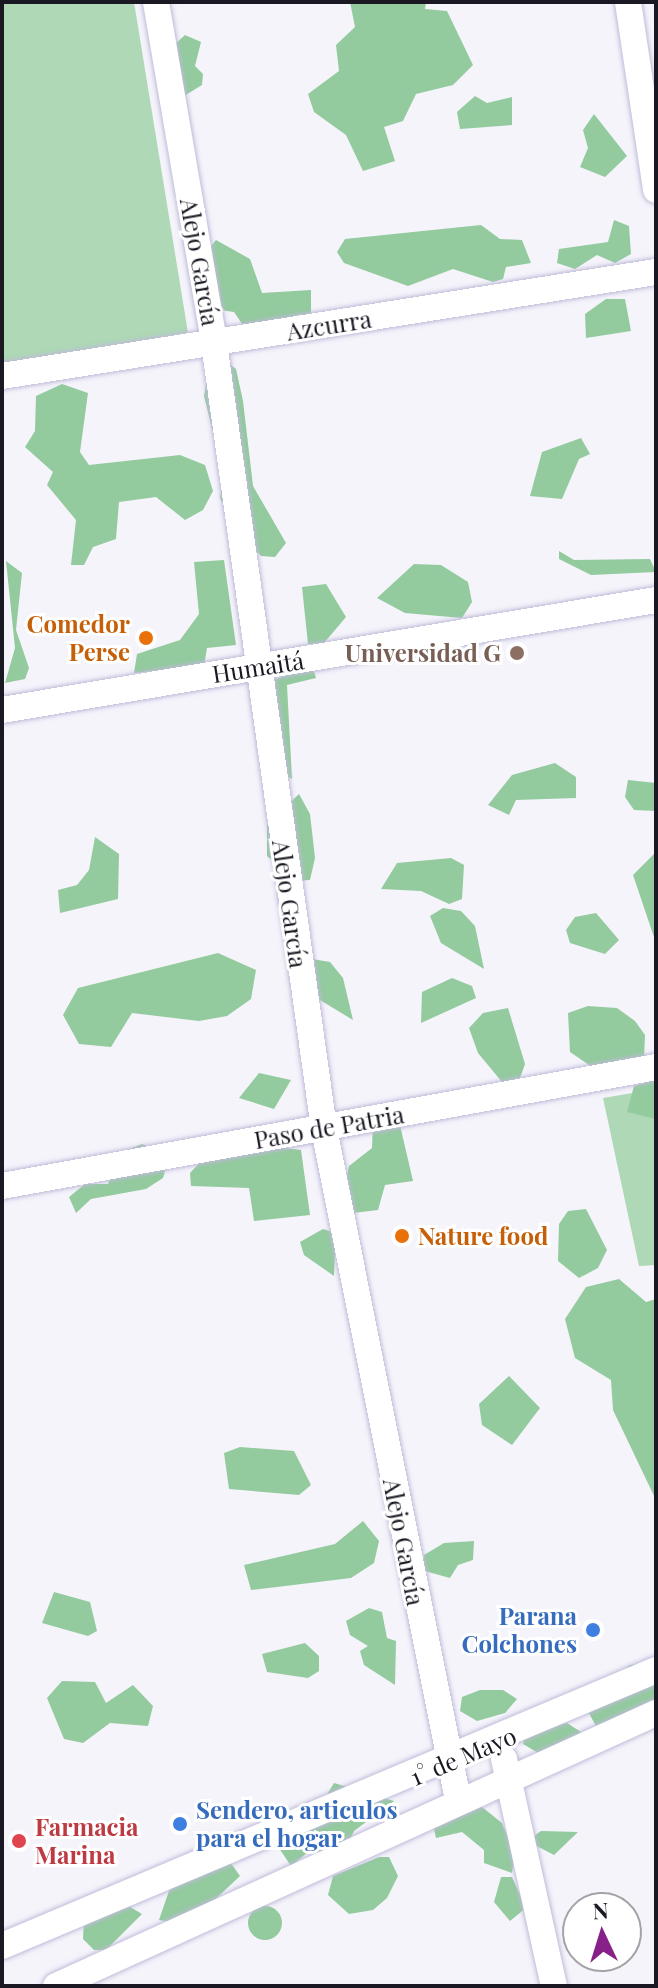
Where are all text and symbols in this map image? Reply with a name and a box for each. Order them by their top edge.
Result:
street label: Alejo García [175,196,225,328]
street label: Azcurra [285,304,373,346]
place label: Comedor Perse [27,610,130,666]
marker: Comedor Perse [137,629,155,647]
place label: Universidad G [345,639,501,667]
marker: Universidad G [508,644,526,662]
street label: Humaitá [210,646,306,688]
street label: Alejo García [267,838,313,970]
street label: Paso de Patria [252,1100,406,1154]
place label: Nature food [418,1222,548,1250]
marker: Nature food [393,1227,411,1245]
street label: Alejo García [378,1476,430,1608]
place label: Parana Colchones [462,1602,577,1658]
marker: Parana Colchones [584,1621,602,1639]
street label: 1° de Mayo [406,1721,520,1791]
place label: Sendero, articulos para el hogar [196,1796,398,1852]
place label: Farmacia Marina [35,1813,138,1869]
marker: Sendero, articulos para el hogar [171,1815,189,1833]
marker: Farmacia Marina [10,1832,28,1850]
north arrow [562,1892,642,1972]
text: N [591,1895,609,1926]

